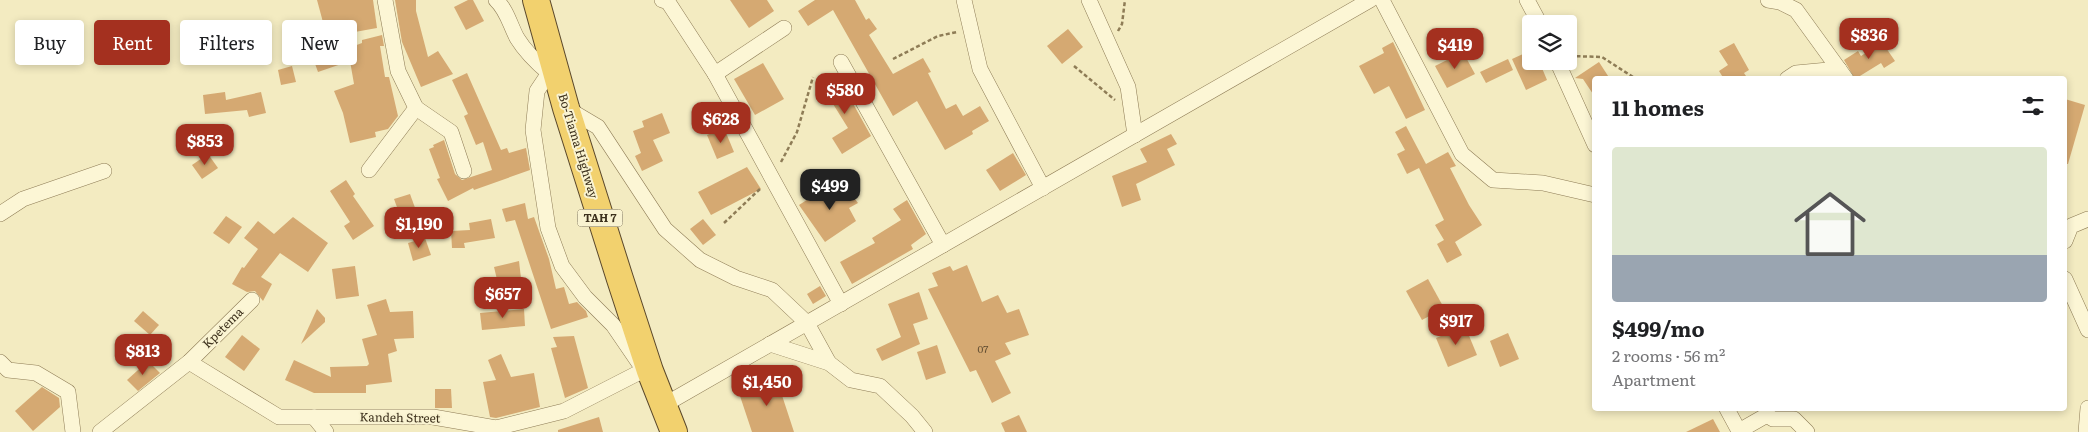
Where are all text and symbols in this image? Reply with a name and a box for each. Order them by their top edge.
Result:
map controls [1522,15,1577,70]
button: layers [1522,15,1577,70]
pin: $836 [1839,18,1899,60]
chip: Buy [15,20,84,65]
chip: Rent [94,20,170,65]
chip: Filters [180,20,272,65]
chip: New [282,20,357,65]
text: $836 [1850,22,1888,46]
pin: $419 [1425,28,1485,70]
text: $419 [1437,32,1473,56]
pin: $580 [815,72,875,115]
text: $580 [826,77,864,101]
street label: Bo-Tiama Highway [554,91,604,201]
text: 11 homes [1612,91,1704,122]
icon: filters [2019,92,2047,120]
pin: $628 [691,102,751,144]
text: $628 [703,106,739,130]
pin: $853 [175,124,235,166]
text: $853 [187,128,223,152]
pin: $499 [800,168,860,211]
text: $499 [811,173,849,197]
icon: home [1785,179,1875,269]
pin: $1,190 [378,206,460,249]
road number: TAH 7 [578,210,622,227]
text: $1,190 [395,211,443,235]
pin: $657 [473,276,533,319]
text: $657 [485,281,521,305]
street label: Kpetema [198,302,247,352]
pin: $917 [1426,304,1486,346]
text: $917 [1439,308,1473,332]
text: $499/mo [1612,312,1705,343]
pin: $813 [113,334,173,376]
text: $813 [126,338,160,362]
house number: 07 [978,341,988,356]
text: 2 rooms · 56 m² [1612,343,1725,367]
pin: $1,450 [726,364,808,407]
text: Apartment [1612,367,1696,391]
text: $1,450 [742,369,792,393]
street label: Kandeh Street [359,407,441,427]

